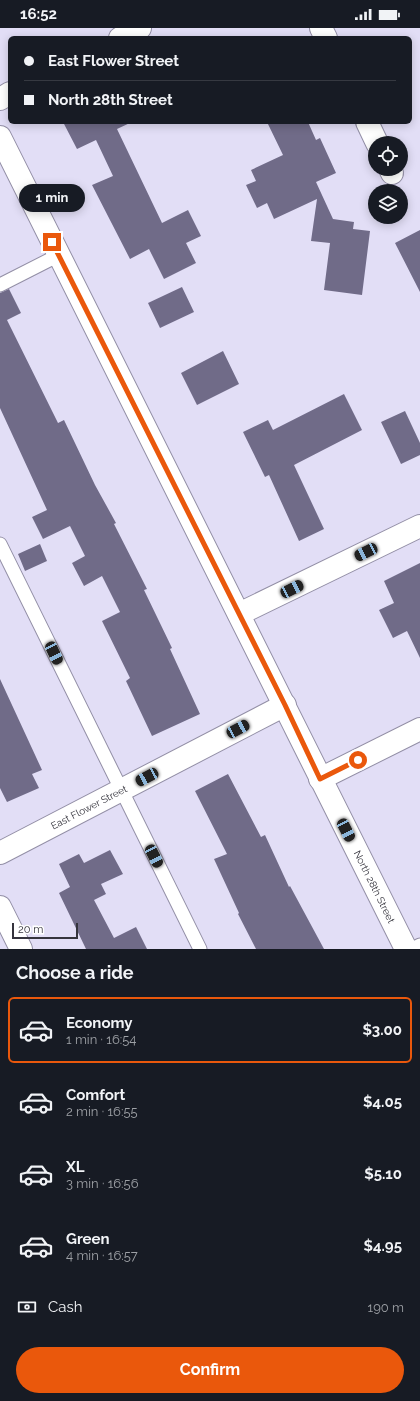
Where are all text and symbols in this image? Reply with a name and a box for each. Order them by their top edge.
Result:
text: 16:52 [20,5,57,23]
text: East Flower Street [48,52,179,70]
text: North 28th Street [48,91,173,109]
map controls [368,136,408,224]
button: locate [368,136,408,176]
callout: 1 min [19,184,85,212]
button: layers [368,184,408,224]
text: 1 min [36,190,68,205]
route end [43,233,61,251]
car [353,541,379,563]
car [279,578,305,600]
car [43,640,65,666]
car [225,718,251,740]
route start [349,751,367,769]
car [134,766,160,788]
street label: East Flower Street [49,783,129,832]
car [335,817,357,843]
car [143,843,165,869]
street label: North 28th Street [352,849,397,925]
scale bar [12,921,78,940]
text: 20 m [18,923,43,936]
text: Choose a ride [16,962,134,983]
icon: car [18,1012,54,1048]
text: Economy [66,1014,133,1032]
text: $3.00 [362,1021,402,1039]
text: 1 min · 16:54 [66,1032,136,1047]
icon: car [18,1084,54,1120]
text: Comfort [66,1086,125,1104]
text: $4.05 [363,1093,402,1111]
text: 2 min · 16:55 [66,1104,138,1119]
icon: car [18,1156,54,1192]
text: XL [66,1158,84,1176]
text: $5.10 [364,1165,402,1183]
text: 3 min · 16:56 [66,1176,138,1191]
icon: car [18,1228,54,1264]
text: Green [66,1230,110,1248]
text: $4.95 [363,1237,402,1255]
text: 4 min · 16:57 [66,1248,138,1263]
icon: cash [16,1296,38,1318]
text: Cash [48,1298,82,1316]
text: 190 m [368,1300,404,1315]
button: Confirm [16,1347,404,1393]

